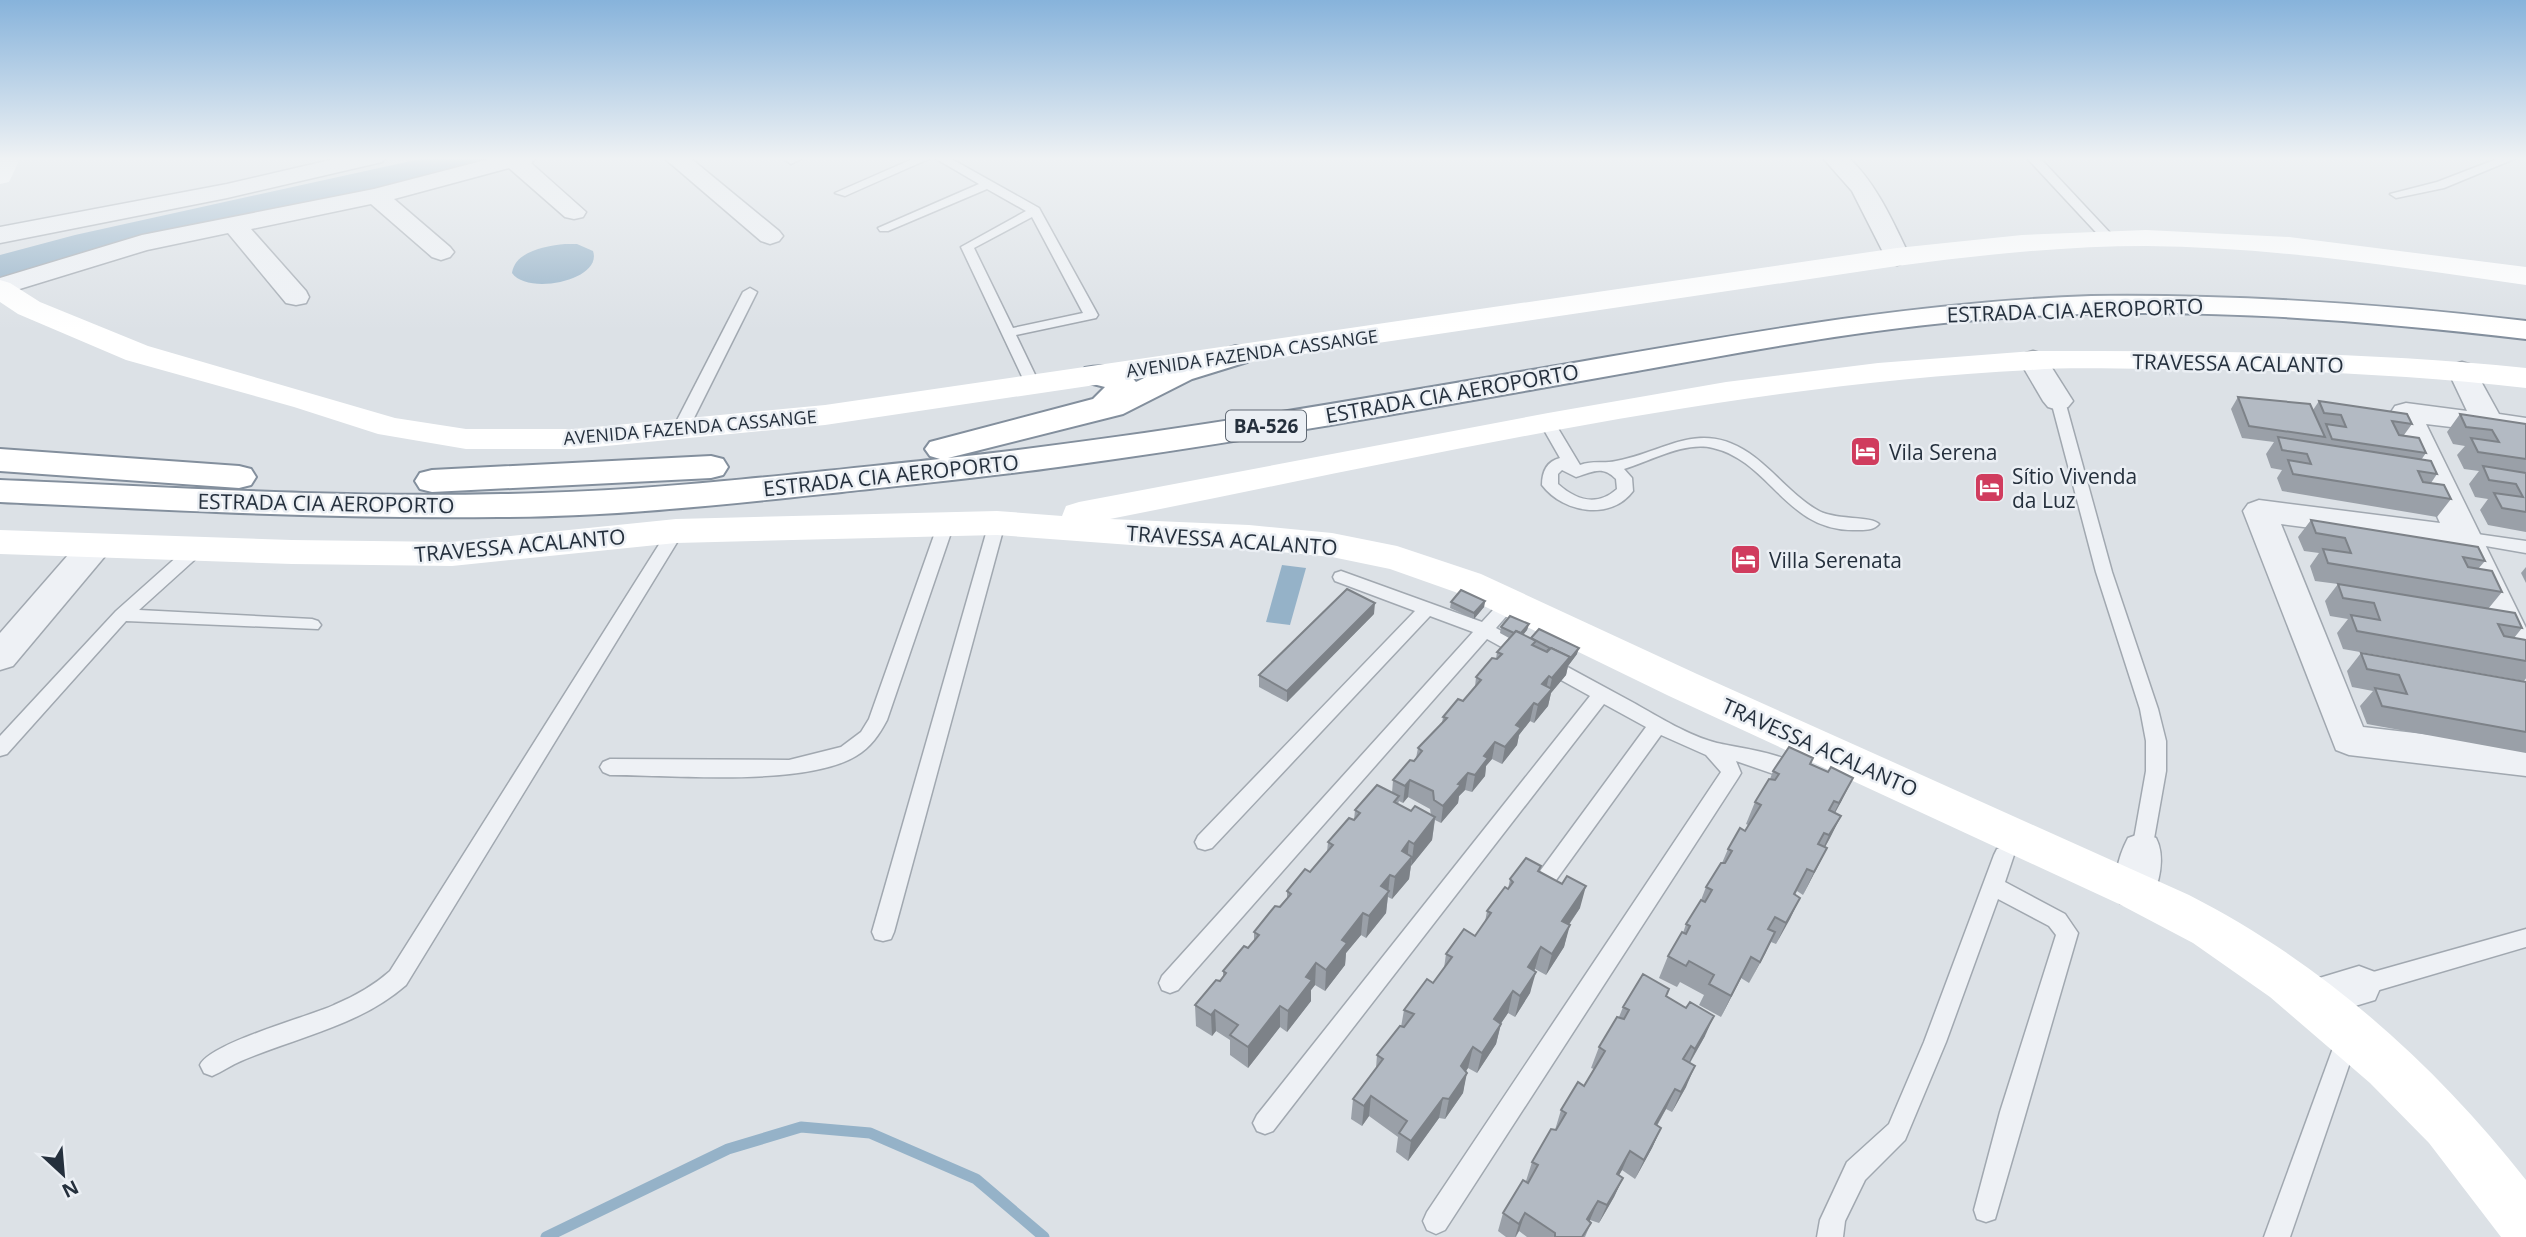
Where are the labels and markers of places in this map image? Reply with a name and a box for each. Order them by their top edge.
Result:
hotel icon: Vila Serena [1849,435,1883,469]
place label: Vila Serena [1889,438,1997,466]
place label: Sítio Vivenda da Luz [2012,462,2137,514]
hotel icon: Sítio Vivenda da Luz [1972,471,2006,505]
hotel icon: Villa Serenata [1729,543,1763,577]
place label: Villa Serenata [1769,546,1902,574]

